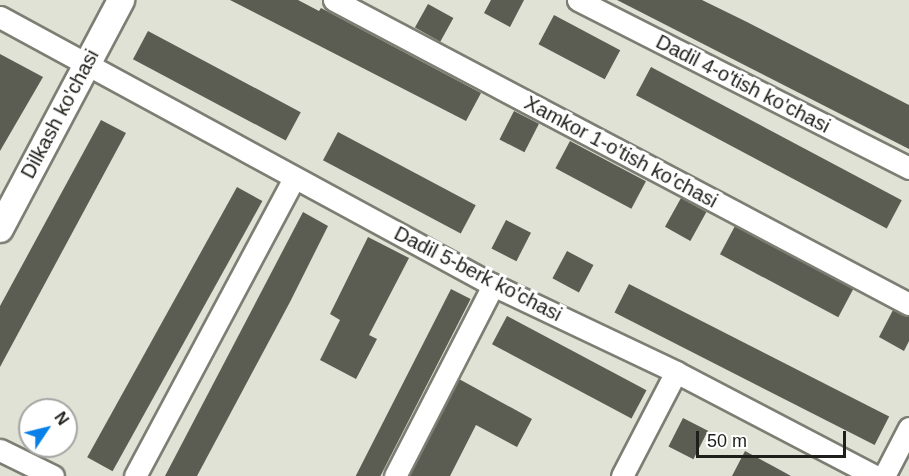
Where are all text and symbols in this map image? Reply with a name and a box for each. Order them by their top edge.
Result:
street label: Dadil 4-o'tish ko'chasi [652,30,834,138]
street label: Dilkash ko'chasi [16,45,104,183]
street label: Xamkor 1-o'tish ko'chasi [520,91,722,213]
street label: Dadil 5-berk ko'chasi [390,221,566,327]
north arrow [18,398,78,458]
text: N [51,409,72,428]
scale bar [699,419,849,457]
text: 50 m [707,431,747,451]

